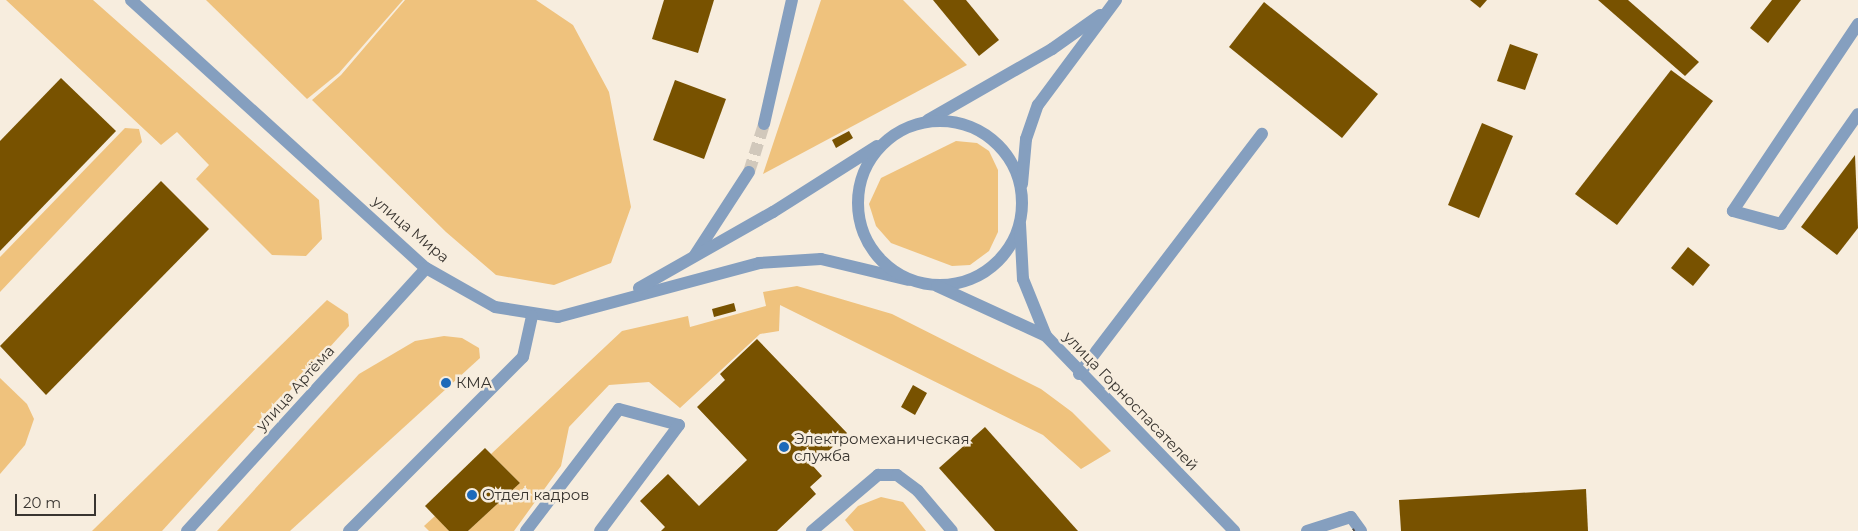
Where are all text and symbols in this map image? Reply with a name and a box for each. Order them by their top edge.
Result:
street label: улица Мира [369,192,453,266]
street label: улица Горноспасателей [1060,328,1202,474]
street label: улица Артёма [252,342,338,434]
place label: КМА [456,374,492,392]
marker: КМА [440,377,452,389]
place label: Электромеханическая служба [794,429,969,464]
marker: Электромеханическая служба [778,441,790,453]
scale bar [18,484,99,516]
place label: Отдел кадров [482,486,589,504]
marker: Отдел кадров [466,489,478,501]
text: 20 m [23,493,61,512]

